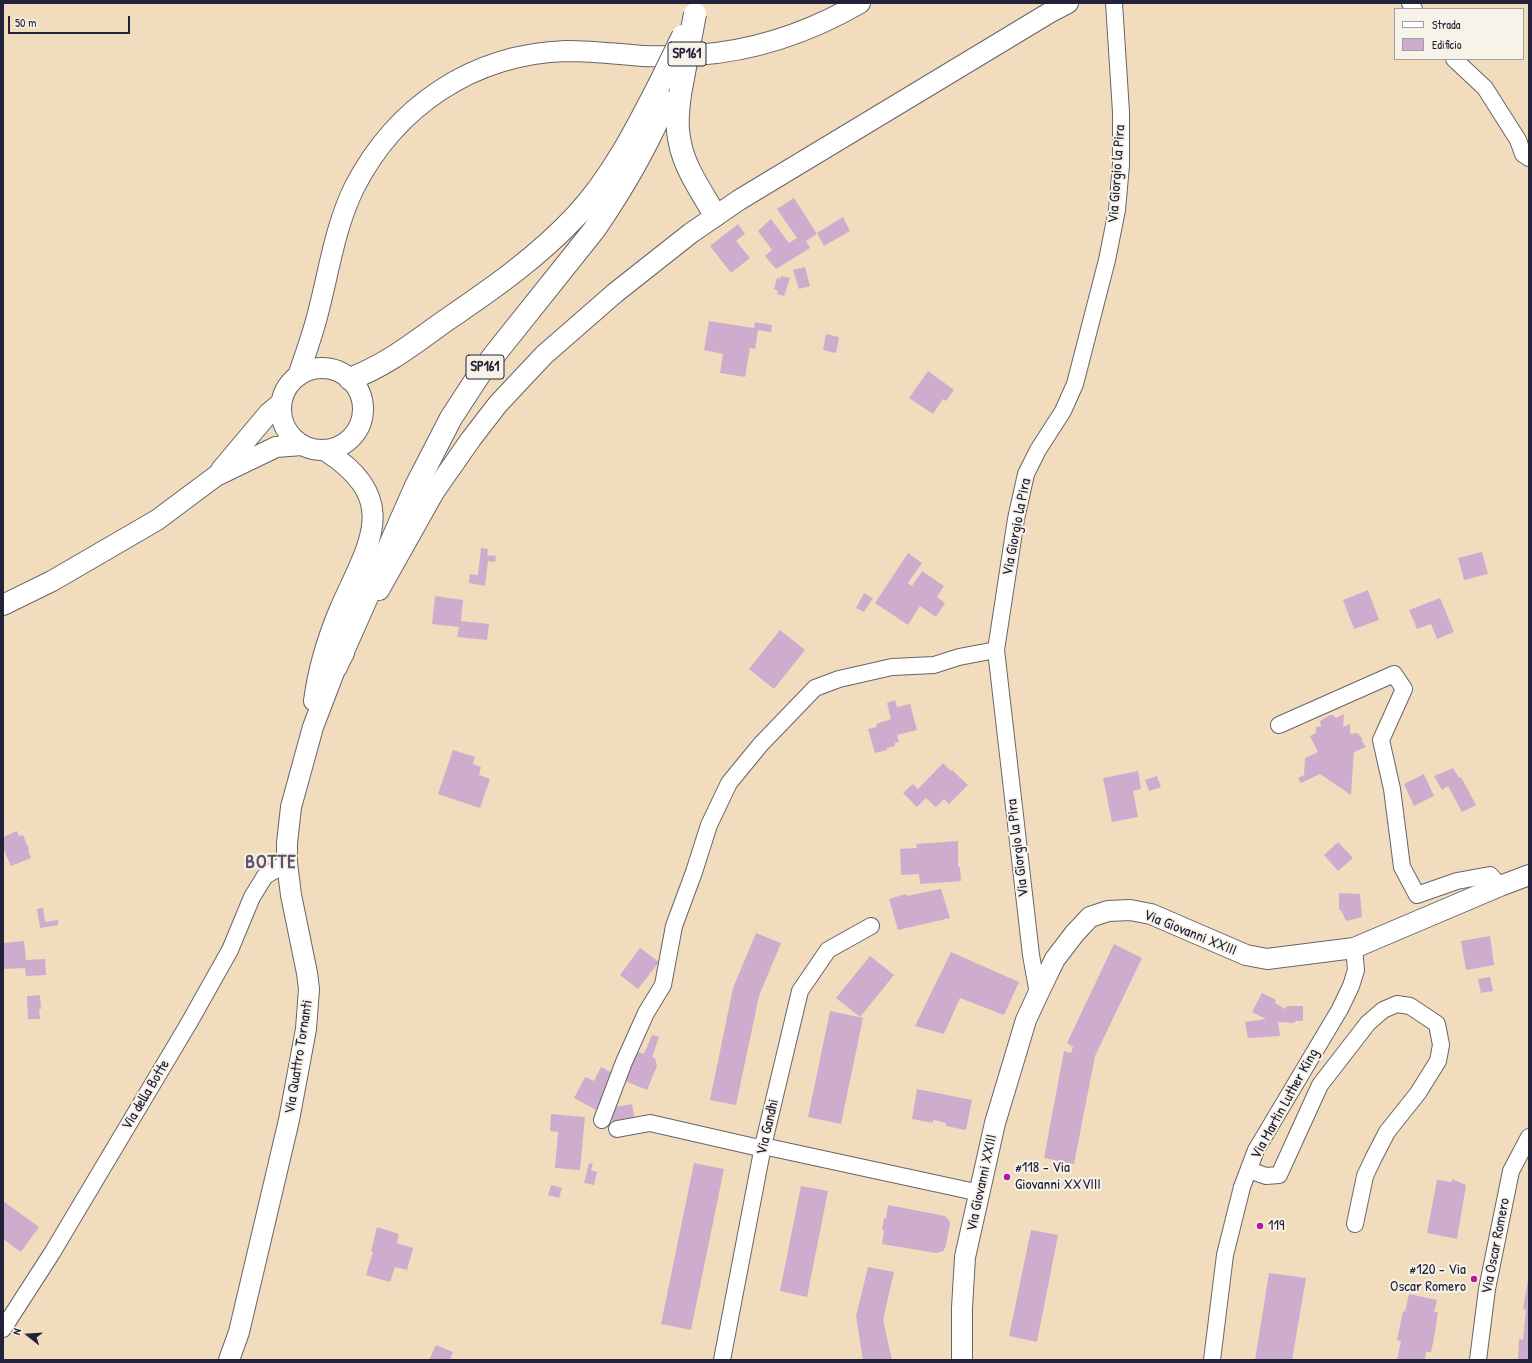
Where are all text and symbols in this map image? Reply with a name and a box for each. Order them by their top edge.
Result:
scale bar [10,8,132,34]
legend [1394,8,1524,60]
text: 50 m [15,14,36,31]
text: Strada [1432,16,1460,33]
text: Edificio [1432,36,1462,53]
road number: SP161 [668,42,706,66]
street label: Via Giorgio la Pira [1105,124,1129,224]
road number: SP161 [466,355,504,379]
street label: Via Giorgio la Pira [999,477,1035,577]
street label: Via Giorgio la Pira [1003,798,1033,898]
district label: BOTTE [245,852,297,874]
street label: Via Giovanni XXIII [1141,906,1239,960]
street label: Via Quattro Tornanti [281,999,317,1115]
street label: Via Martin Luther King [1247,1046,1323,1162]
street label: Via della Botte [118,1057,174,1133]
street label: Via Gandhi [753,1097,783,1157]
street label: Via Giovanni XXIII [963,1133,1001,1233]
place label: #118 - Via Giovanni XXVIII [1015,1159,1101,1194]
marker: #118 - Via Giovanni XXVIII [1002,1172,1012,1182]
street label: Via Oscar Romero [1478,1197,1514,1295]
place label: 119 [1268,1217,1284,1235]
marker: 119 [1255,1221,1265,1231]
place label: #120 - Via Oscar Romero [1390,1261,1466,1296]
marker: #120 - Via Oscar Romero [1469,1274,1479,1284]
north arrow [8,1315,48,1355]
text: N [9,1327,24,1336]

